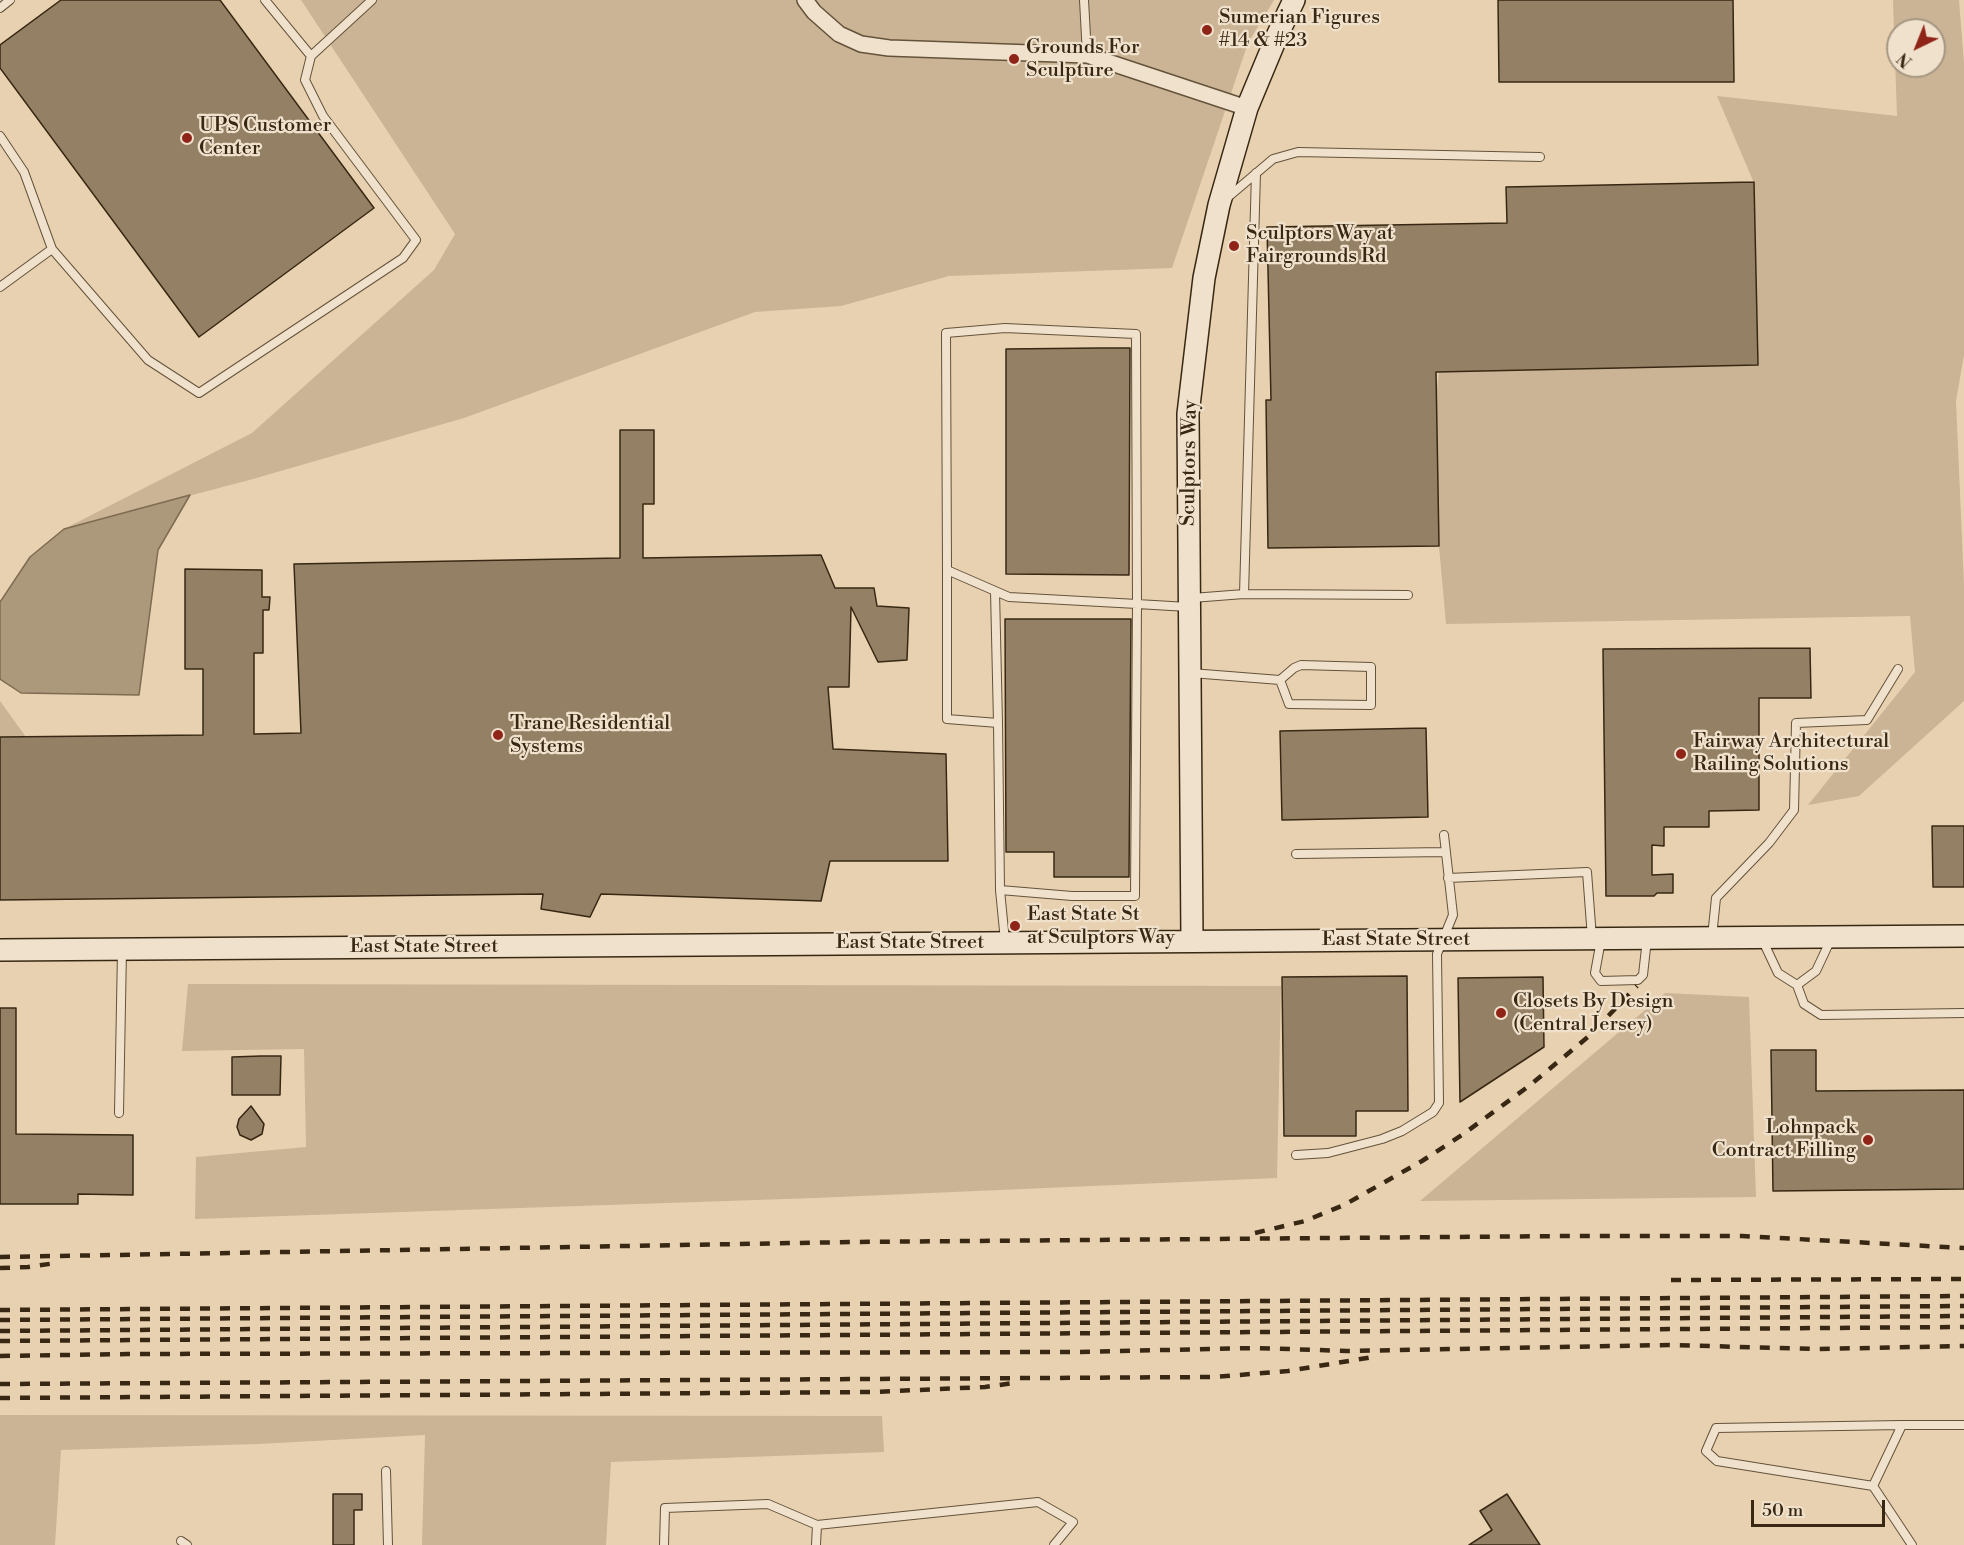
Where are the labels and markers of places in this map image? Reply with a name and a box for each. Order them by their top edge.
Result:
place label: Sumerian Figures #14 & #23 [1219,6,1380,53]
marker: Sumerian Figures #14 & #23 [1200,23,1214,37]
place label: Grounds For Sculpture [1026,36,1140,83]
marker: Grounds For Sculpture [1007,52,1021,66]
place label: UPS Customer Center [199,114,331,161]
marker: UPS Customer Center [180,131,194,145]
place label: Sculptors Way at Fairgrounds Rd [1246,222,1394,269]
marker: Sculptors Way at Fairgrounds Rd [1227,239,1241,253]
place label: Trane Residential Systems [510,712,670,759]
marker: Trane Residential Systems [491,728,505,742]
place label: Fairway Architectural Railing Solutions [1693,730,1889,777]
marker: Fairway Architectural Railing Solutions [1674,747,1688,761]
place label: East State St at Sculptors Way [1027,903,1175,950]
marker: East State St at Sculptors Way [1008,919,1022,933]
place label: Closets By Design (Central Jersey) [1513,990,1673,1037]
marker: Closets By Design (Central Jersey) [1494,1006,1508,1020]
place label: Lohnpack Contract Filling [1712,1116,1856,1163]
marker: Lohnpack Contract Filling [1861,1133,1875,1147]

